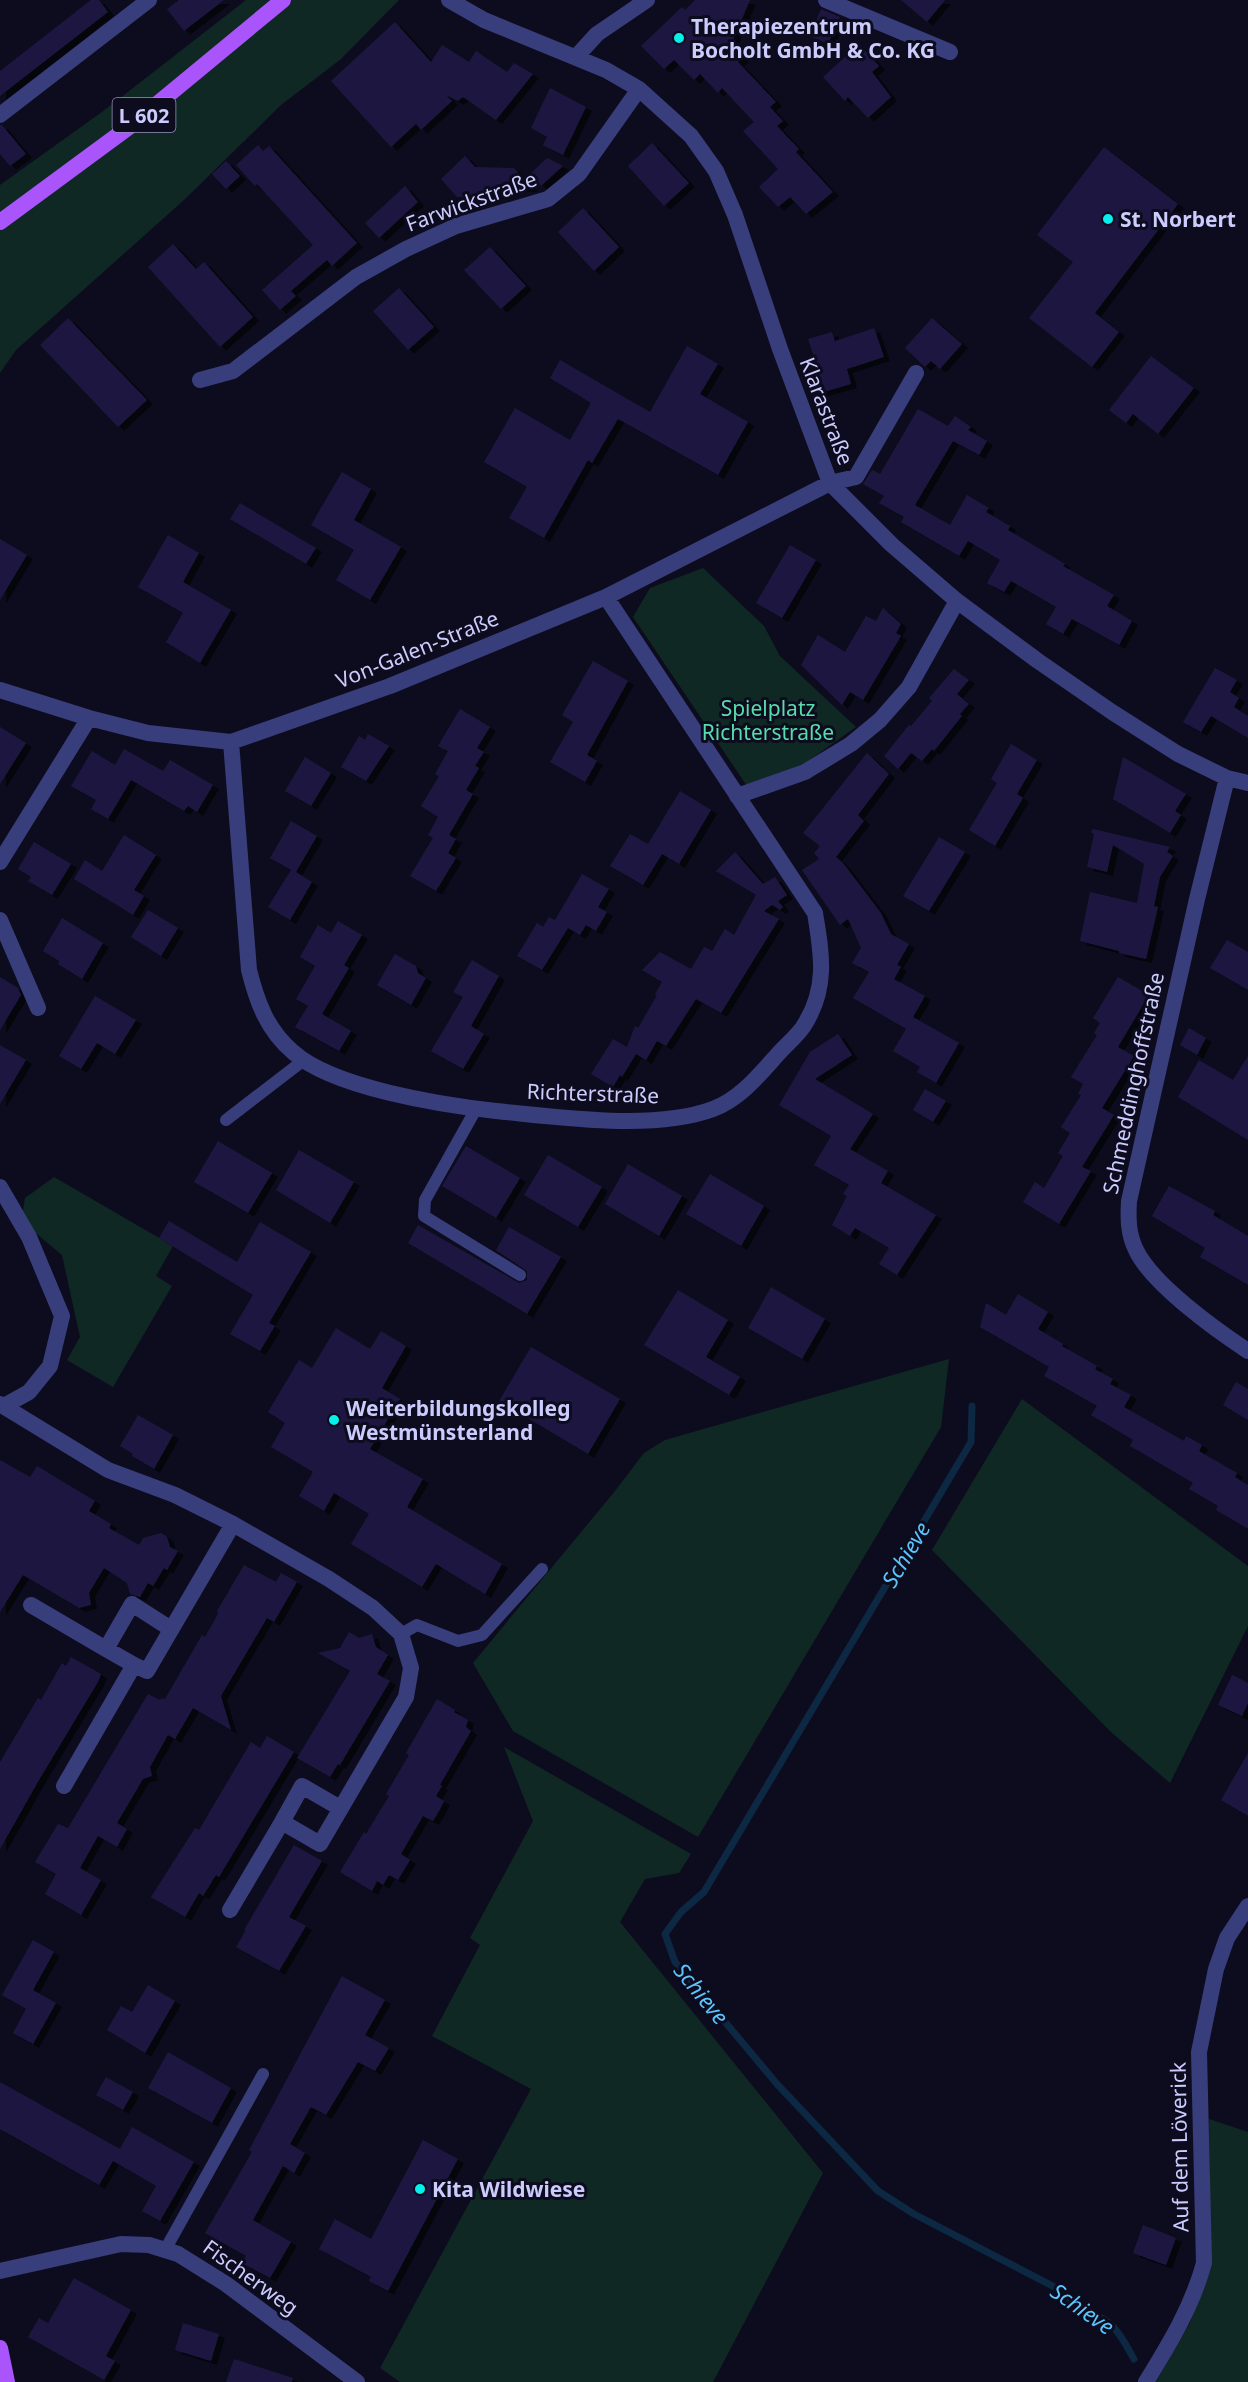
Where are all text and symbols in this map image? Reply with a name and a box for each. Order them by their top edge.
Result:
place label: Therapiezentrum Bocholt GmbH & Co. KG [691,12,935,64]
marker: Therapiezentrum Bocholt GmbH & Co. KG [672,31,686,45]
road number: L 602 [112,98,176,132]
street label: Farwickstraße [402,164,540,238]
place label: St. Norbert [1120,205,1236,233]
marker: St. Norbert [1101,212,1115,226]
street label: Klarastraße [794,353,860,469]
street label: Von-Galen-Straße [332,604,502,694]
park label: Spielplatz Richterstraße [702,694,834,746]
street label: Schmeddinghoffstraße [1096,970,1170,1196]
street label: Richterstraße [526,1077,660,1109]
place label: Weiterbildungskolleg Westmünsterland [346,1394,570,1446]
marker: Weiterbildungskolleg Westmünsterland [327,1413,341,1427]
water label: Schieve [874,1516,936,1592]
water label: Schieve [668,1956,736,2030]
street label: Auf dem Löverick [1164,2061,1194,2232]
place label: Kita Wildwiese [432,2175,585,2203]
marker: Kita Wildwiese [413,2182,427,2196]
street label: Fischerweg [198,2233,304,2321]
water label: Schieve [1045,2275,1121,2341]

